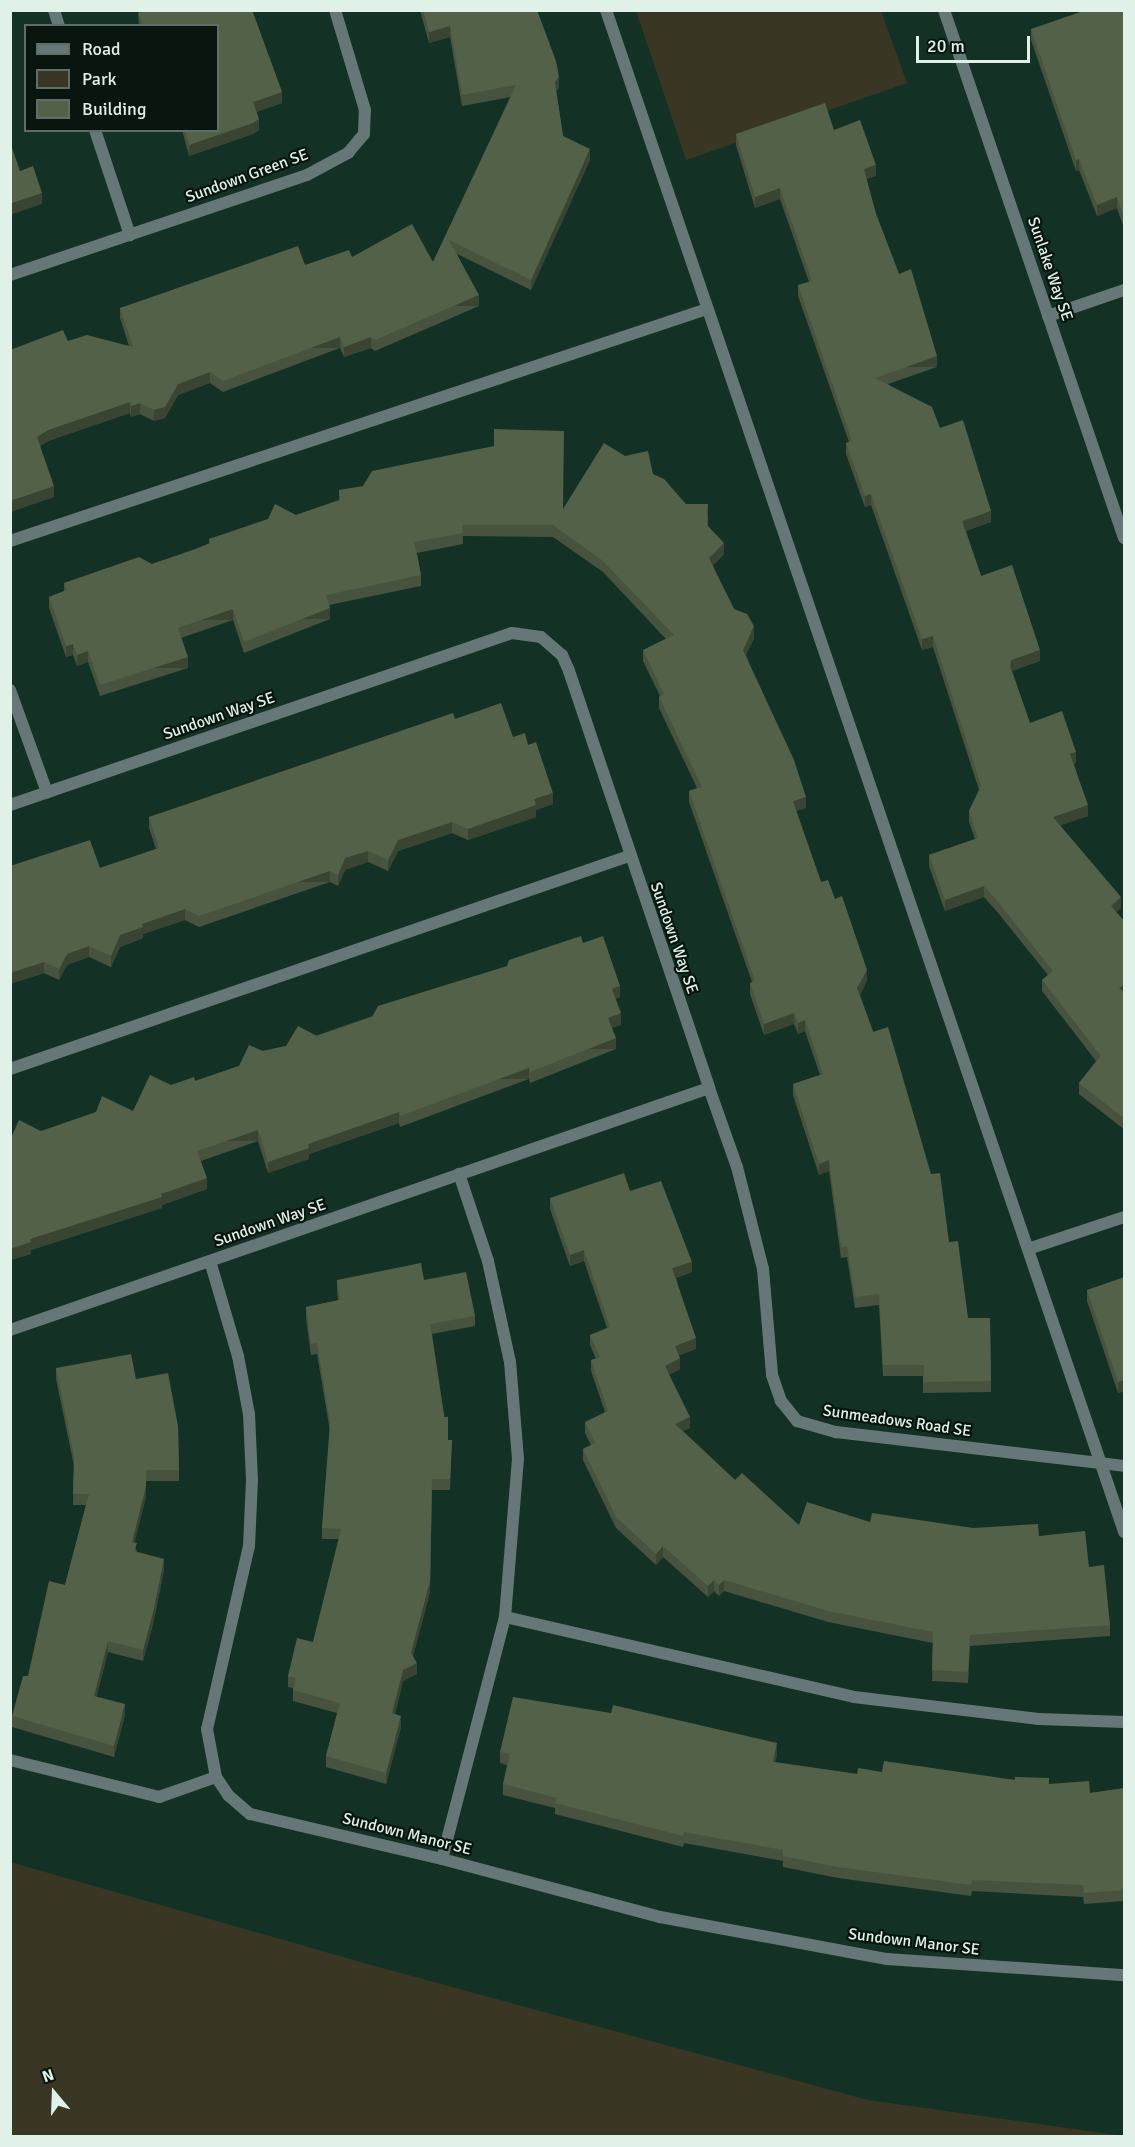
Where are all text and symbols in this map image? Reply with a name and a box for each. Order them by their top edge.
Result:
legend [24,24,219,132]
scale bar [919,24,1033,62]
text: 20 m [927,35,965,57]
text: Road [82,38,121,60]
text: Park [82,68,117,90]
text: Building [82,98,146,120]
street label: Sundown Green SE [183,145,311,207]
street label: Sunlake Way SE [1023,215,1077,323]
street label: Sundown Way SE [161,688,277,744]
street label: Sundown Way SE [646,880,702,996]
street label: Sundown Way SE [212,1195,328,1251]
street label: Sunmeadows Road SE [822,1401,972,1441]
street label: Sundown Manor SE [341,1809,473,1859]
street label: Sundown Manor SE [847,1924,981,1960]
north arrow [24,2063,84,2123]
text: N [40,2065,57,2087]

